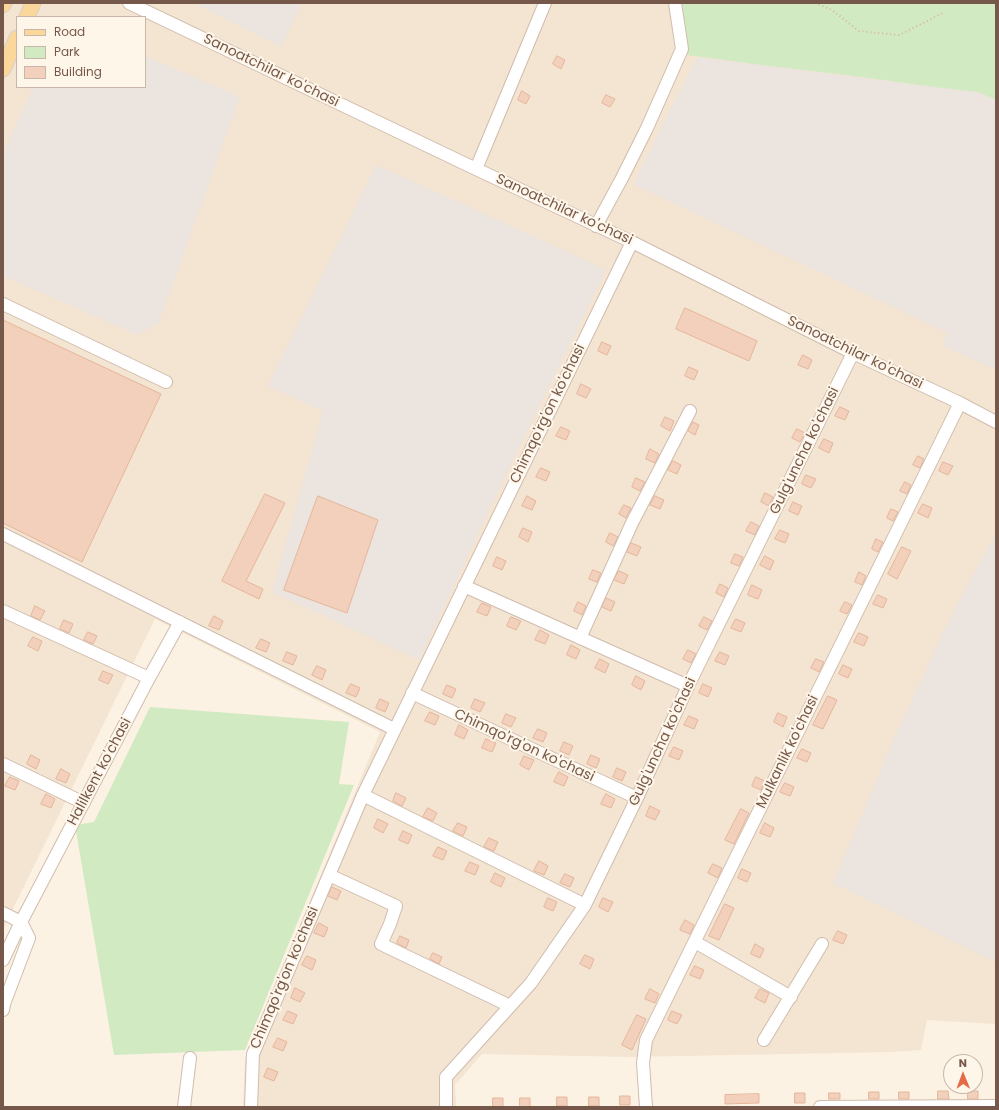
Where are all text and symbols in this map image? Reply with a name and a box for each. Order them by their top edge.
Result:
legend [16,16,146,88]
text: Road [54,23,85,40]
street label: Sanoatchilar ko'chasi [200,31,342,111]
text: Park [54,43,80,60]
text: Building [54,63,102,80]
street label: Sanoatchilar ko'chasi [493,171,635,249]
street label: Sanoatchilar ko'chasi [784,313,926,393]
street label: Chimqo'rg'on ko'chasi [507,342,589,486]
street label: Gulg'uncha ko'chasi [767,385,843,517]
street label: Gulg'uncha ko'chasi [626,675,700,809]
street label: Mulkanlik ko'chasi [753,693,823,811]
street label: Chimqo'rg'on ko'chasi [451,706,597,786]
street label: Halilkent ko'chasi [65,715,135,829]
street label: Chimqo'rg'on ko'chasi [247,904,323,1052]
north arrow [943,1054,983,1094]
text: N [959,1055,967,1071]

